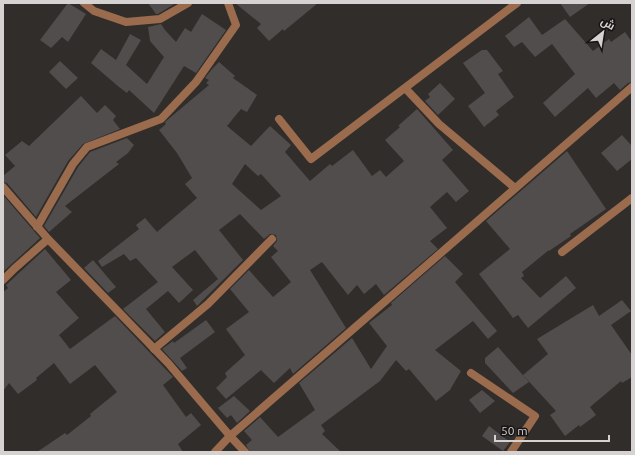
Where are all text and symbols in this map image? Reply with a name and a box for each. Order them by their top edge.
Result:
north arrow [583,12,623,52]
text: ش [598,15,617,33]
scale bar [495,417,609,443]
text: 50 m [501,424,528,437]

